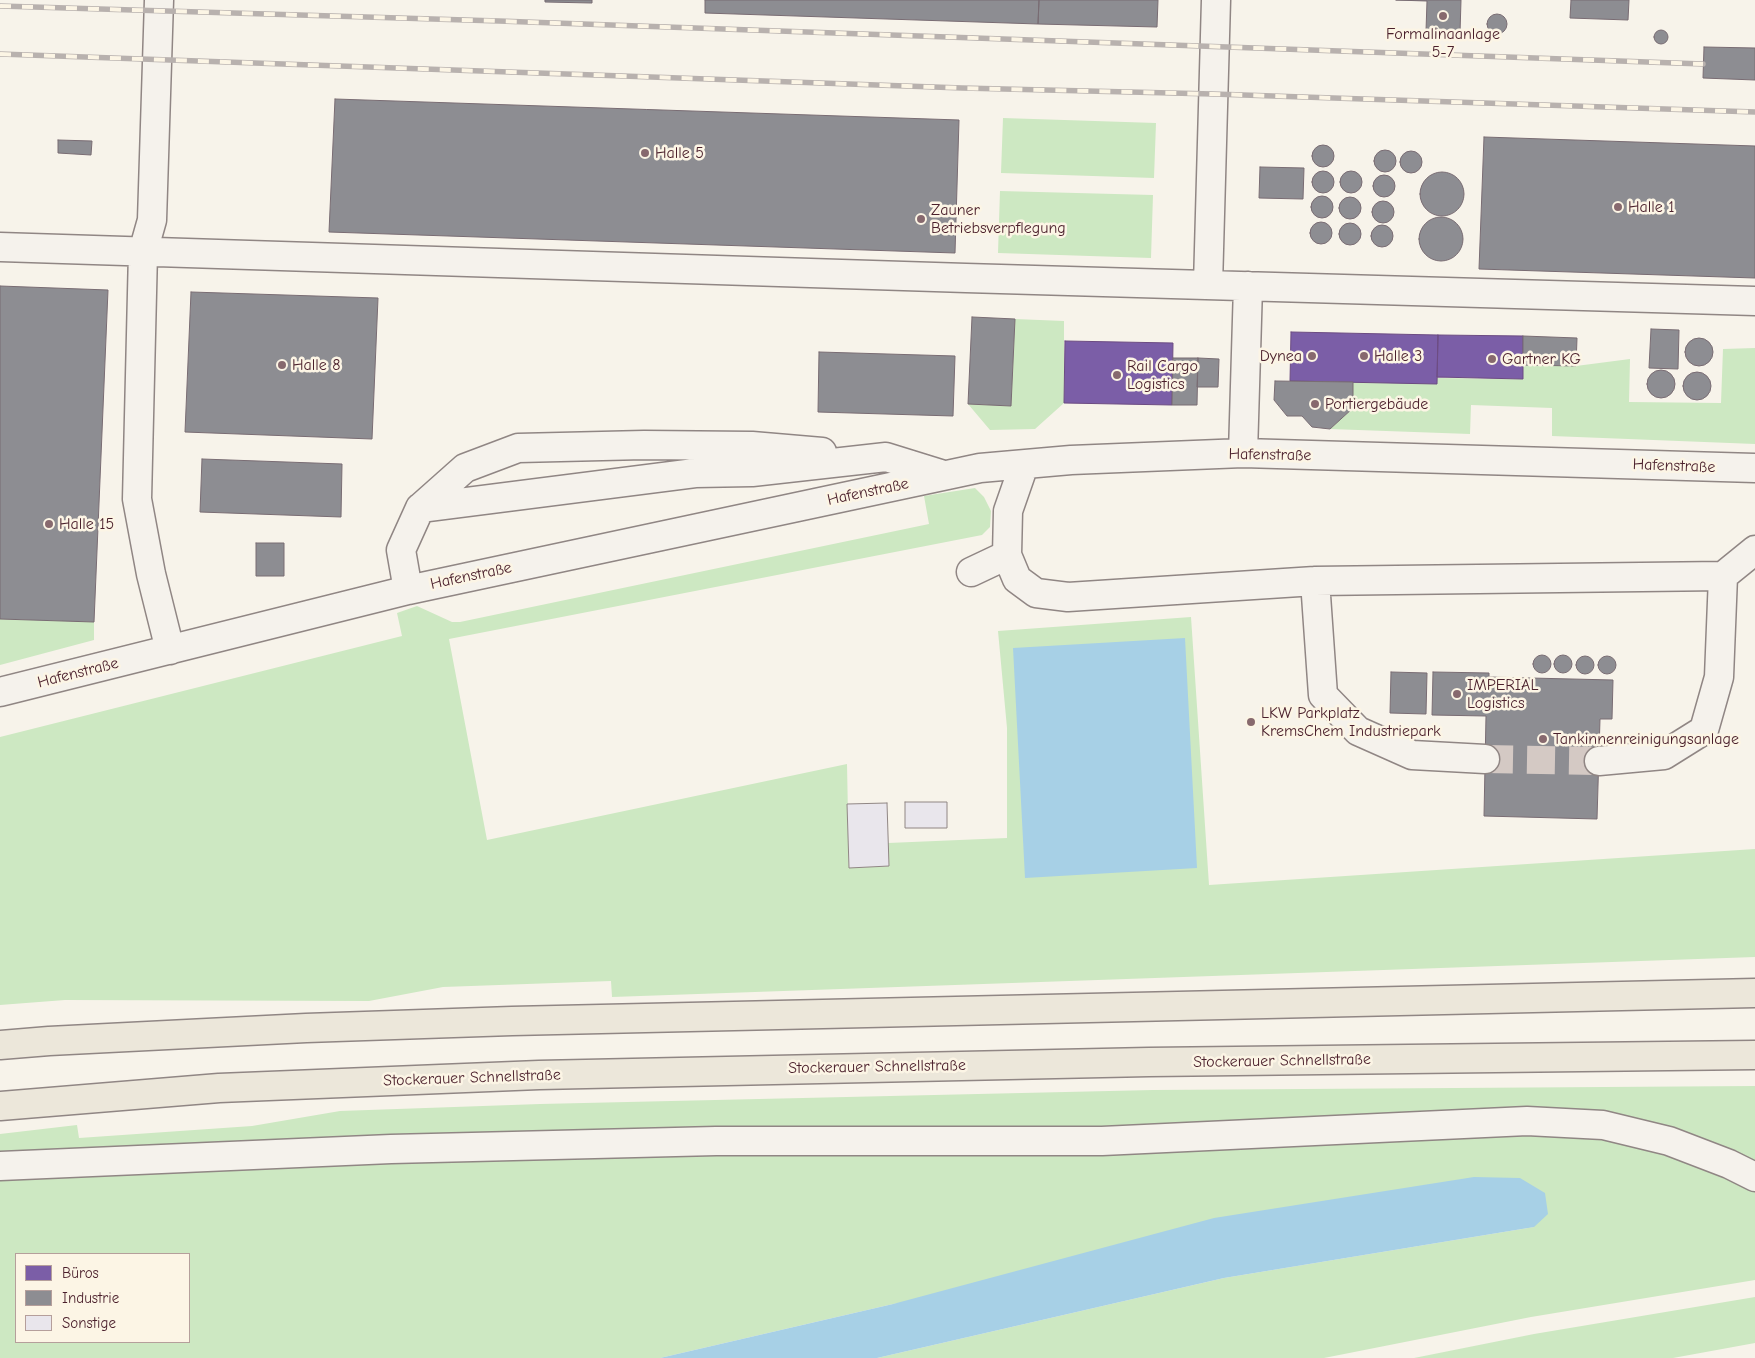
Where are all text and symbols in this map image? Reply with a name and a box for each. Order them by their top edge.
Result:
marker: Formalinaanlage 5-7 [1437,10,1449,22]
place label: Formalinaanlage 5-7 [1386,24,1500,62]
place label: Halle 5 [655,143,704,163]
marker: Halle 5 [639,147,651,159]
place label: Halle 1 [1628,197,1675,217]
place label: Zauner Betriebsverpflegung [931,200,1066,238]
marker: Halle 1 [1612,201,1624,213]
marker: Zauner Betriebsverpflegung [915,213,927,225]
place label: Dynea [1260,346,1302,366]
place label: Halle 3 [1374,346,1422,366]
place label: Gartner KG [1502,349,1581,369]
marker: Dynea [1306,350,1318,362]
marker: Halle 3 [1358,350,1370,362]
marker: Gartner KG [1486,353,1498,365]
place label: Halle 8 [292,355,340,375]
place label: Rail Cargo Logistics [1127,356,1198,394]
marker: Halle 8 [276,359,288,371]
marker: Rail Cargo Logistics [1111,369,1123,381]
place label: Portiergebäude [1325,394,1428,414]
marker: Portiergebäude [1309,398,1321,410]
street label: Hafenstraße [1228,445,1312,465]
street label: Hafenstraße [1632,455,1716,477]
street label: Hafenstraße [825,474,911,510]
place label: Halle 15 [59,514,114,534]
marker: Halle 15 [43,518,55,530]
street label: Hafenstraße [428,558,514,594]
street label: Hafenstraße [35,654,121,692]
place label: IMPERIAL Logistics [1467,675,1538,713]
marker: IMPERIAL Logistics [1451,688,1463,700]
place label: LKW Parkplatz KremsChem Industriepark [1261,703,1441,741]
marker: LKW Parkplatz KremsChem Industriepark [1245,716,1257,728]
place label: Tankinnenreinigungsanlage [1553,729,1739,749]
marker: Tankinnenreinigungsanlage [1537,733,1549,745]
street label: Stockerauer Schnellstraße [1193,1050,1371,1072]
street label: Stockerauer Schnellstraße [788,1056,966,1078]
street label: Stockerauer Schnellstraße [383,1065,561,1091]
legend [15,1253,190,1343]
text: Büros [62,1264,99,1282]
text: Industrie [62,1289,119,1307]
text: Sonstige [62,1314,116,1332]

